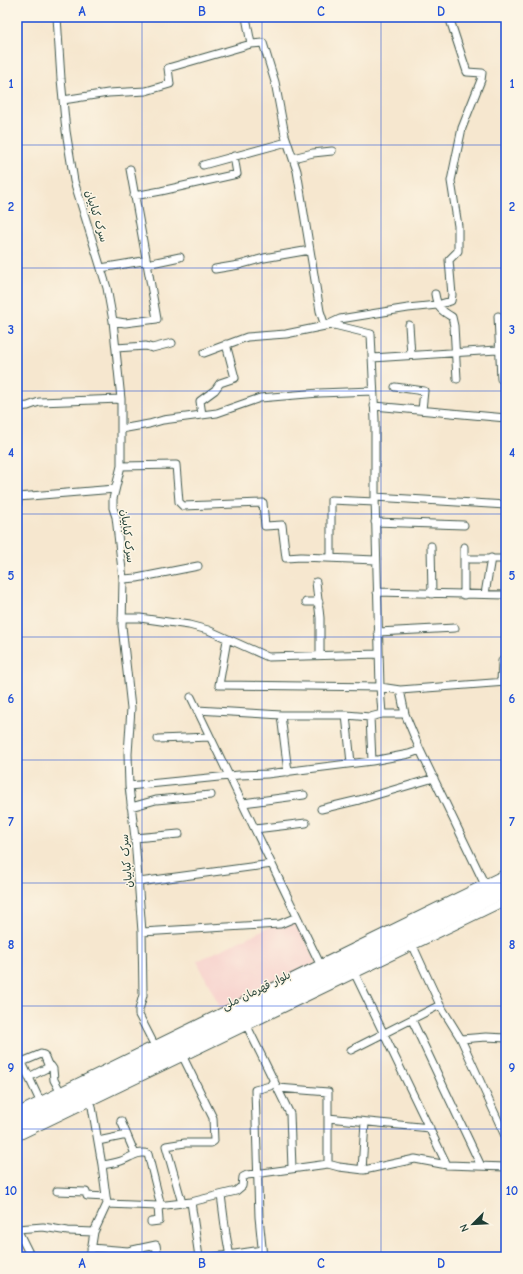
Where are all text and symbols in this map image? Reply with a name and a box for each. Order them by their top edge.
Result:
text: A [78,4,86,19]
text: B [198,4,206,19]
text: C [317,4,325,19]
text: D [437,4,445,19]
text: 1 [8,76,14,91]
text: 1 [509,76,515,91]
street label: سرک کبابیان [81,188,111,244]
text: 2 [8,199,14,214]
text: 2 [509,199,515,214]
text: 3 [8,322,14,337]
text: 3 [509,322,515,337]
text: 4 [8,445,14,460]
text: 4 [509,445,515,460]
street label: سرک کبابیان [117,509,137,564]
text: 5 [8,568,15,583]
text: 5 [509,568,516,583]
text: 6 [8,691,15,706]
text: 6 [509,691,516,706]
text: 7 [8,814,14,829]
text: 7 [509,814,515,829]
street label: سرک کبابیان [118,833,136,888]
text: 8 [8,937,14,952]
text: 8 [509,937,515,952]
street label: بلوار قهرمان ملی [220,968,293,1014]
text: 9 [8,1060,15,1075]
text: 9 [509,1060,516,1075]
text: 10 [5,1183,17,1198]
text: 10 [506,1183,518,1198]
north arrow [453,1204,493,1244]
text: N [457,1222,472,1234]
text: A [78,1256,86,1271]
text: B [198,1256,206,1271]
text: C [317,1256,325,1271]
text: D [437,1256,445,1271]

